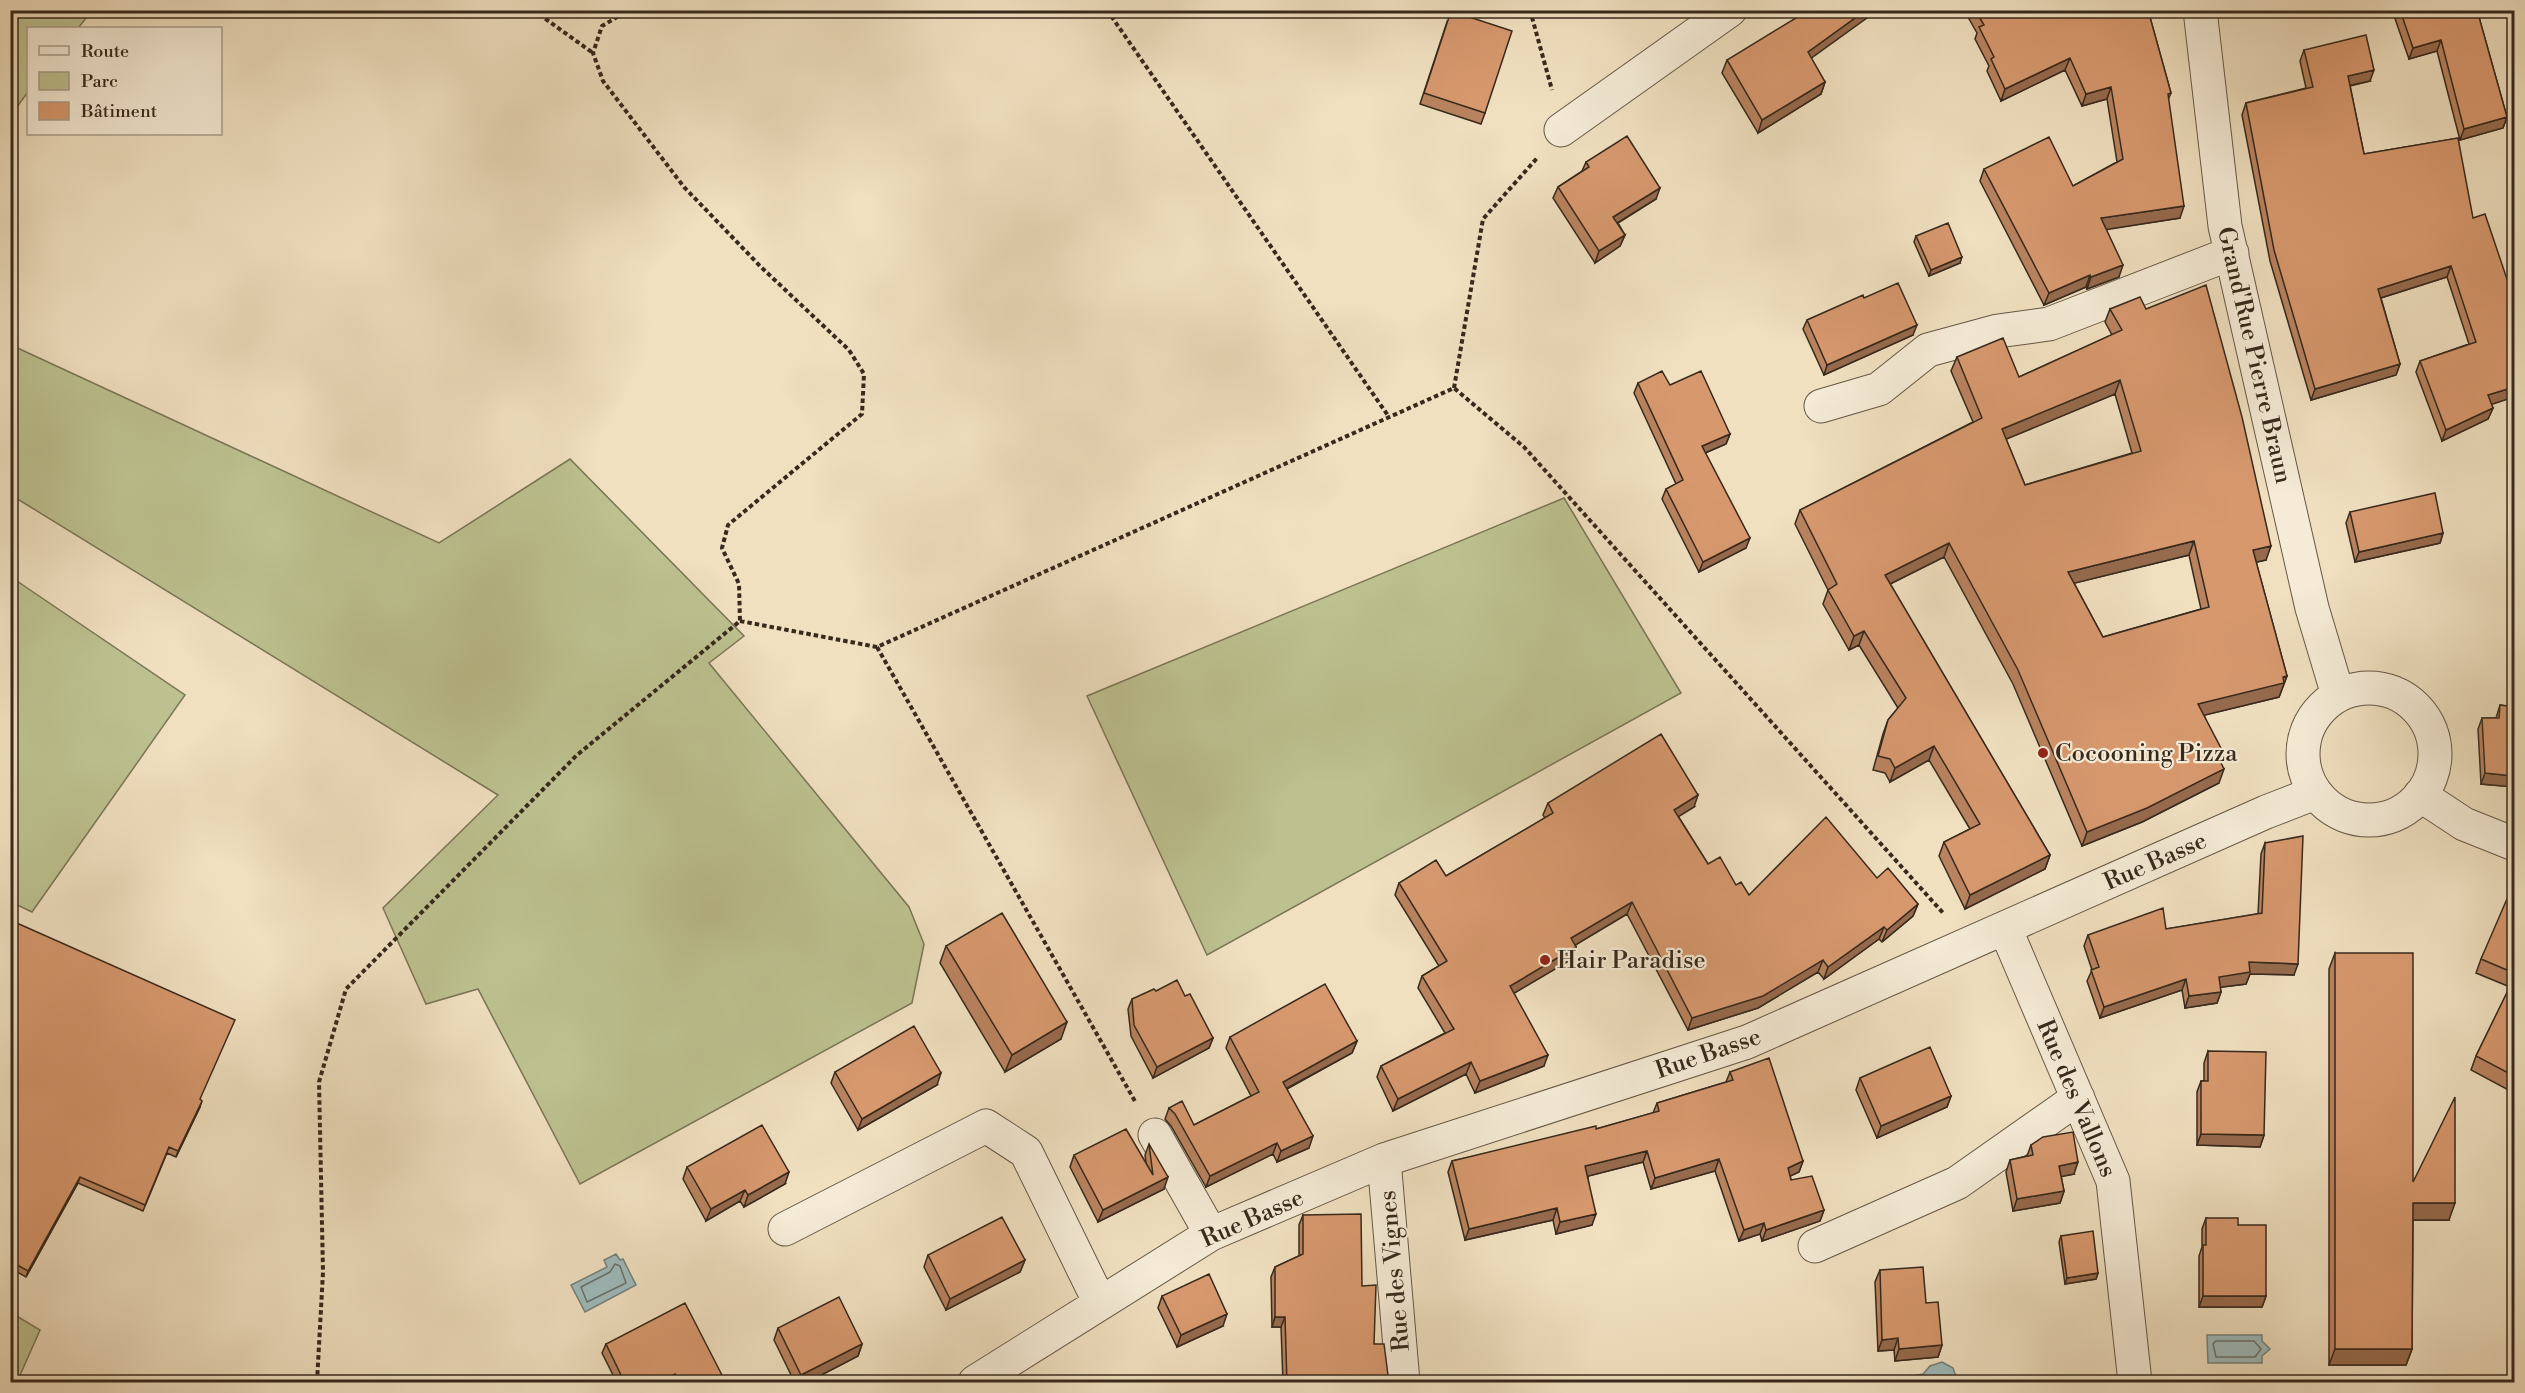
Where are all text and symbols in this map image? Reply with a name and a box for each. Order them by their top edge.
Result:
legend [27,27,222,135]
text: Route [81,40,129,63]
text: Parc [81,70,118,93]
text: Bâtiment [80,100,158,123]
street label: Grand'Rue Pierre Braun [2210,224,2298,487]
place label: Cocooning Pizza [2055,739,2238,769]
marker: Cocooning Pizza [2036,746,2050,760]
street label: Rue Basse [2099,826,2212,898]
place label: Hair Paradise [1557,946,1706,976]
marker: Hair Paradise [1538,953,1552,967]
street label: Rue des Vallons [2029,1015,2123,1182]
street label: Rue Basse [1652,1022,1765,1086]
street label: Rue Basse [1196,1183,1309,1255]
street label: Rue des Vignes [1373,1189,1417,1353]

